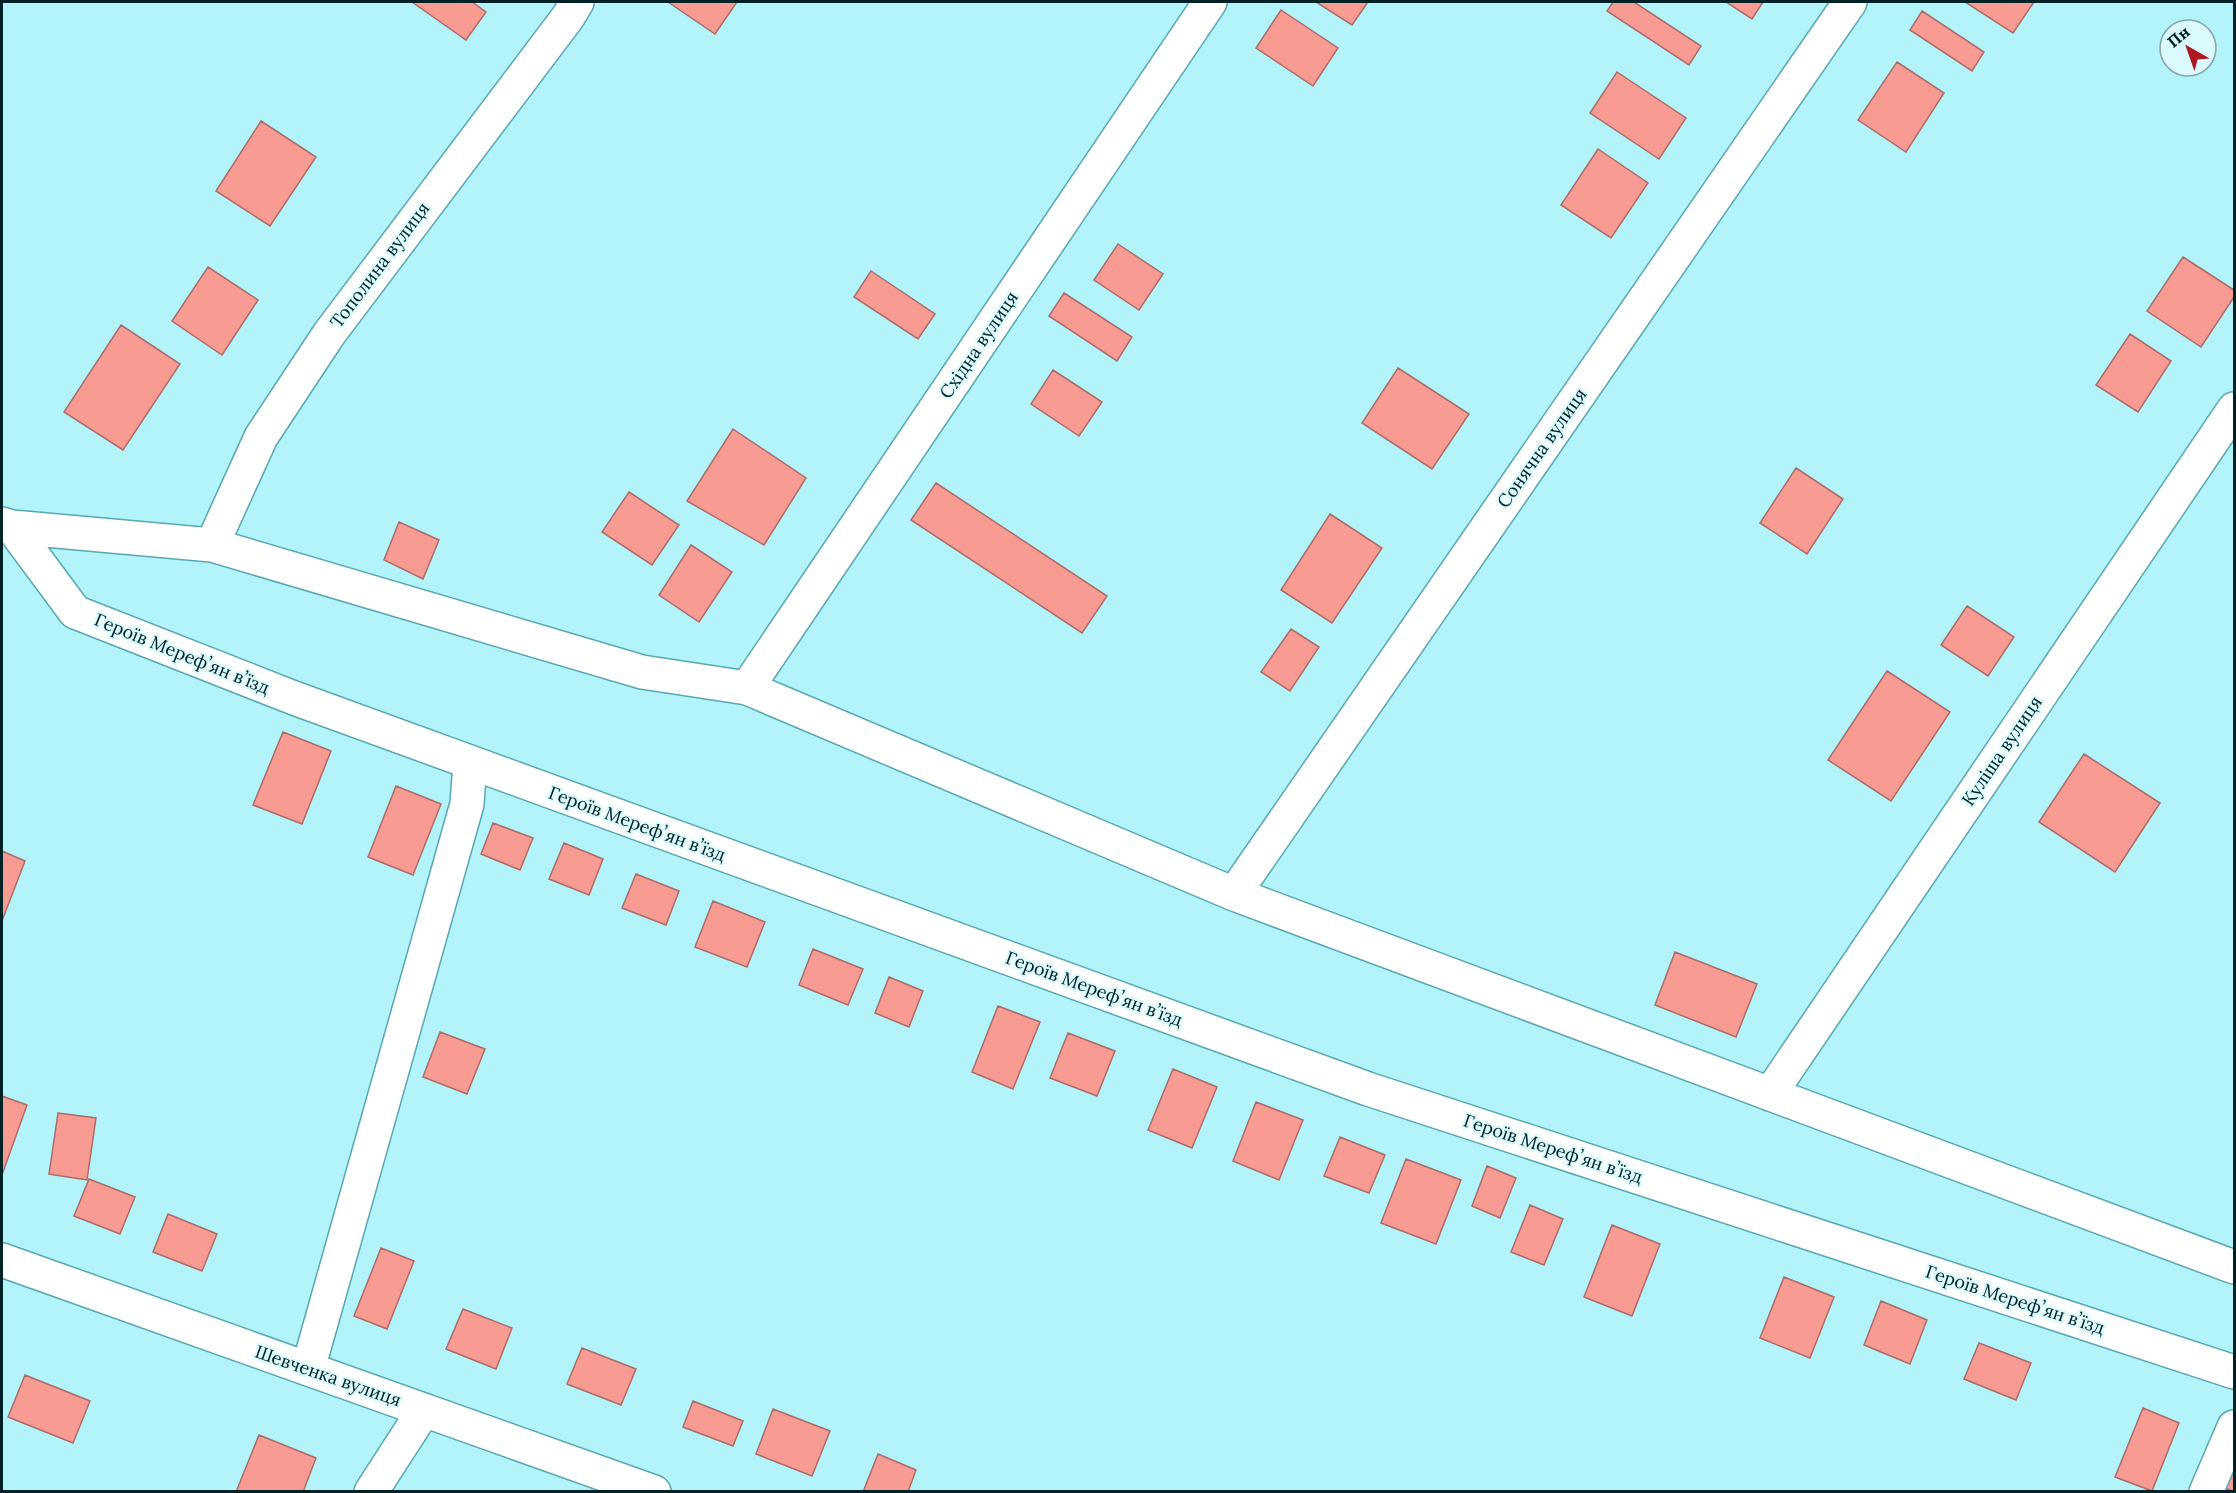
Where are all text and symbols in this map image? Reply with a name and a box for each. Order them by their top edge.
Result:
north arrow [2158,18,2218,78]
text: Пн [2163,21,2194,52]
street label: Тополина вулиця [325,197,434,332]
street label: Східна вулиця [934,287,1023,403]
street label: Сонячна вулиця [1492,383,1591,512]
street label: Героїв Мерефʼян вʼїзд [91,608,273,699]
street label: Куліша вулиця [1956,691,2047,810]
street label: Героїв Мерефʼян вʼїзд [545,781,729,866]
street label: Героїв Мерефʼян вʼїзд [1002,946,1186,1031]
street label: Героїв Мерефʼян вʼїзд [1461,1109,1646,1188]
street label: Героїв Мерефʼян вʼїзд [1923,1260,2108,1339]
street label: Шевченка вулиця [252,1340,404,1411]

